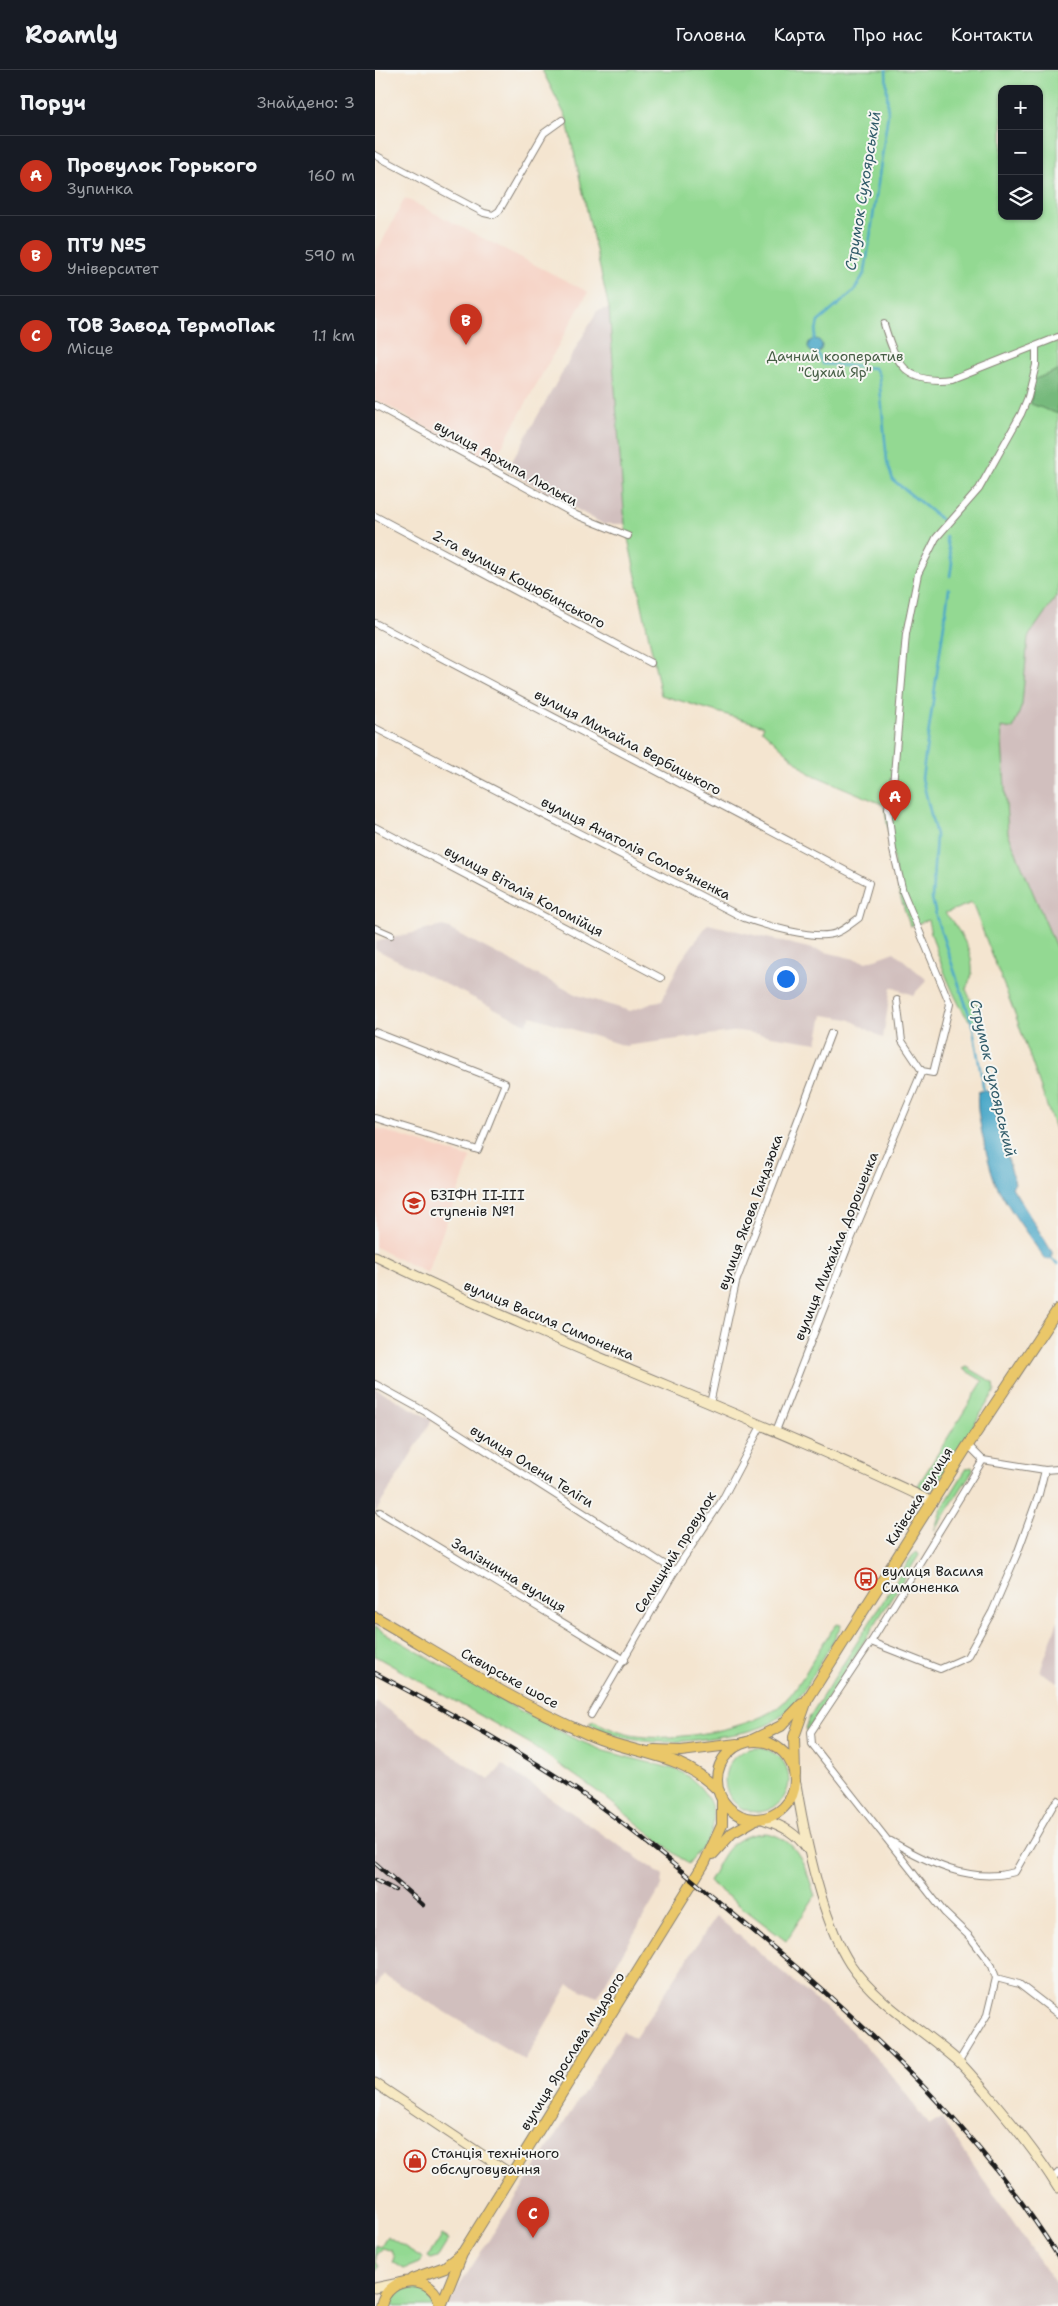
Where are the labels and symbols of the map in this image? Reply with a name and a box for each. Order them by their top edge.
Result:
water label: Струмок Сухоярський [841,110,885,272]
pin: B [450,304,482,345]
park label: Дачний кооператив "Сухий Яр" [767,347,903,381]
street label: вулиця Архипа Люльки [431,416,581,510]
street label: 2-га вулиця Коцюбинського [429,526,609,632]
street label: вулиця Михайла Вербицького [531,685,725,799]
pin: A [879,780,911,821]
street label: вулиця Анатолія Соловʼяненка [538,792,734,904]
street label: вулиця Віталія Коломійця [441,841,607,941]
your location [773,966,799,992]
water label: Струмок Сухоярський [965,997,1021,1159]
street label: вулиця Якова Гандзюка [713,1131,787,1292]
street label: вулиця Михайла Дорошенка [790,1149,882,1343]
place label: БЗІФН ІІ-ІІІ ступенів №1 [430,1186,525,1220]
school or university icon: БЗІФН ІІ-ІІІ ступенів №1 [402,1191,426,1215]
street label: вулиця Василя Симоненка [461,1276,637,1364]
street label: вулиця Олени Теліги [467,1421,597,1511]
street label: Київська вулиця [882,1444,956,1548]
street label: Селищний провулок [630,1487,720,1616]
street label: Залізнична вулиця [448,1534,570,1616]
place label: вулиця Василя Симоненка [882,1562,984,1596]
bus stop icon: вулиця Василя Симоненка [854,1567,878,1591]
street label: Сквирське шосе [458,1644,562,1712]
street label: вулиця Ярослава Мудрого [516,1968,628,2134]
place label: Станція технічного обслуговування [431,2144,559,2178]
shop icon: Станція технічного обслуговування [403,2149,427,2173]
pin: C [517,2197,549,2238]

